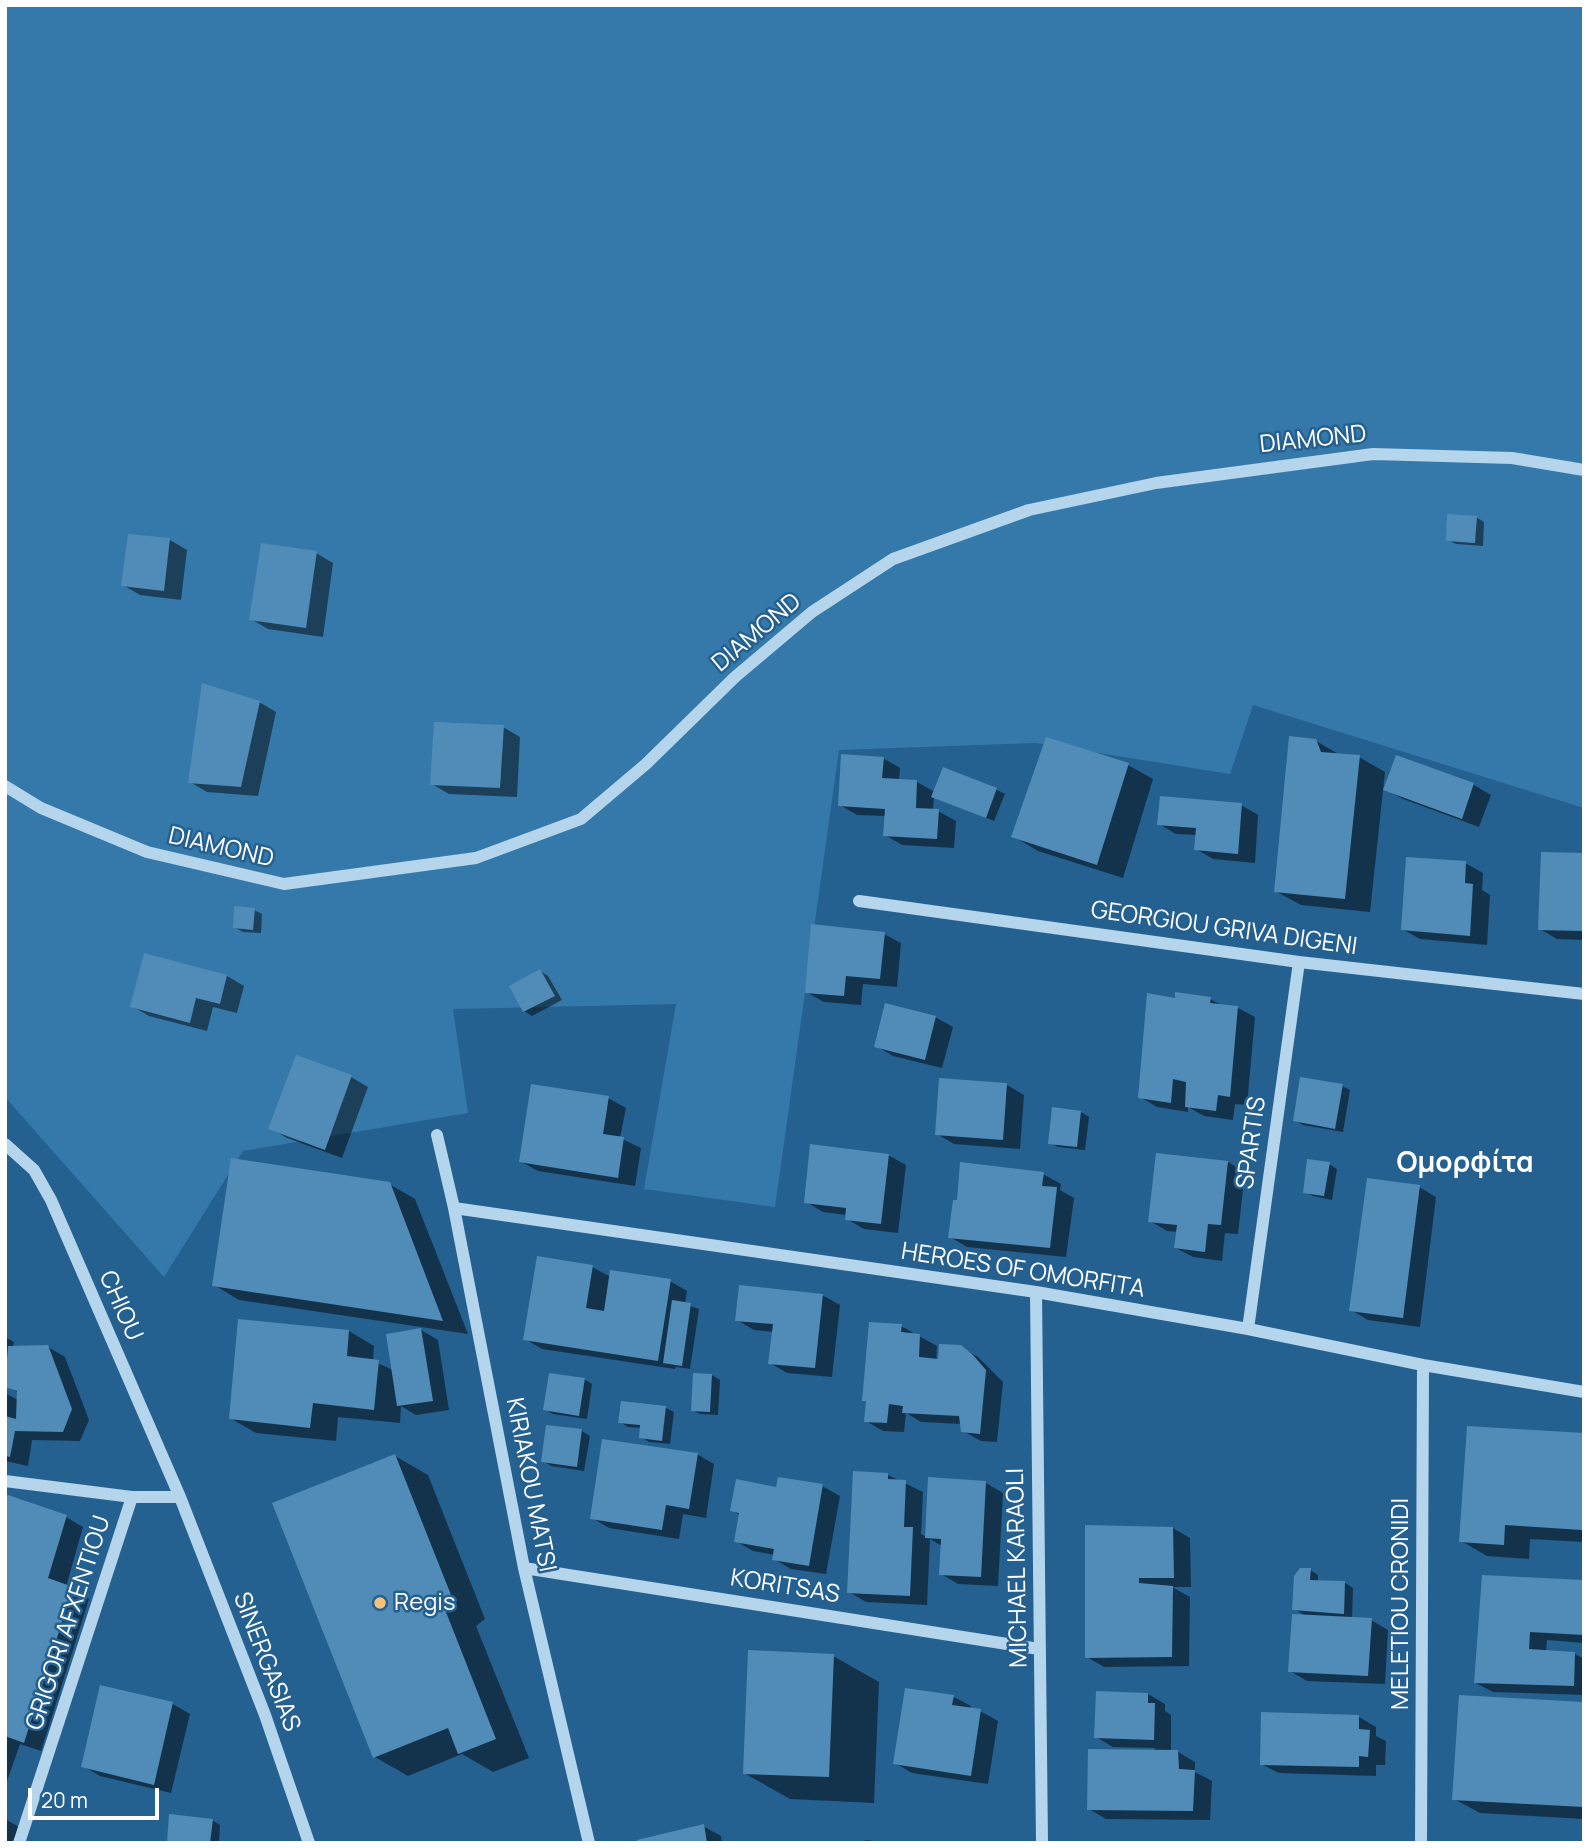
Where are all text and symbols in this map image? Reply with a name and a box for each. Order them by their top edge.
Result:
street label: DIAMOND [1258,420,1368,460]
street label: DIAMOND [707,588,807,678]
street label: DIAMOND [166,822,276,874]
street label: GEORGIOU GRIVA DIGENI [1089,896,1359,962]
street label: SPARTIS [1231,1095,1273,1191]
district label: Ομορφίτα [1396,1147,1534,1181]
street label: HEROES OF OMORFITA [899,1238,1147,1304]
street label: CHIOU [92,1267,148,1345]
street label: KIRIAKOU MATSI [499,1395,561,1575]
street label: MICHAEL KARAOLI [1002,1468,1034,1668]
street label: MELETIOU CRONIDI [1387,1498,1415,1710]
street label: GRIGORI AFXENTIOU [21,1512,117,1734]
street label: KORITSAS [728,1564,842,1610]
street label: SINERGASIAS [226,1588,306,1736]
place label: Regis [394,1589,456,1617]
marker: Regis [372,1595,388,1611]
scale bar [32,1774,163,1818]
text: 20 m [41,1786,88,1814]

